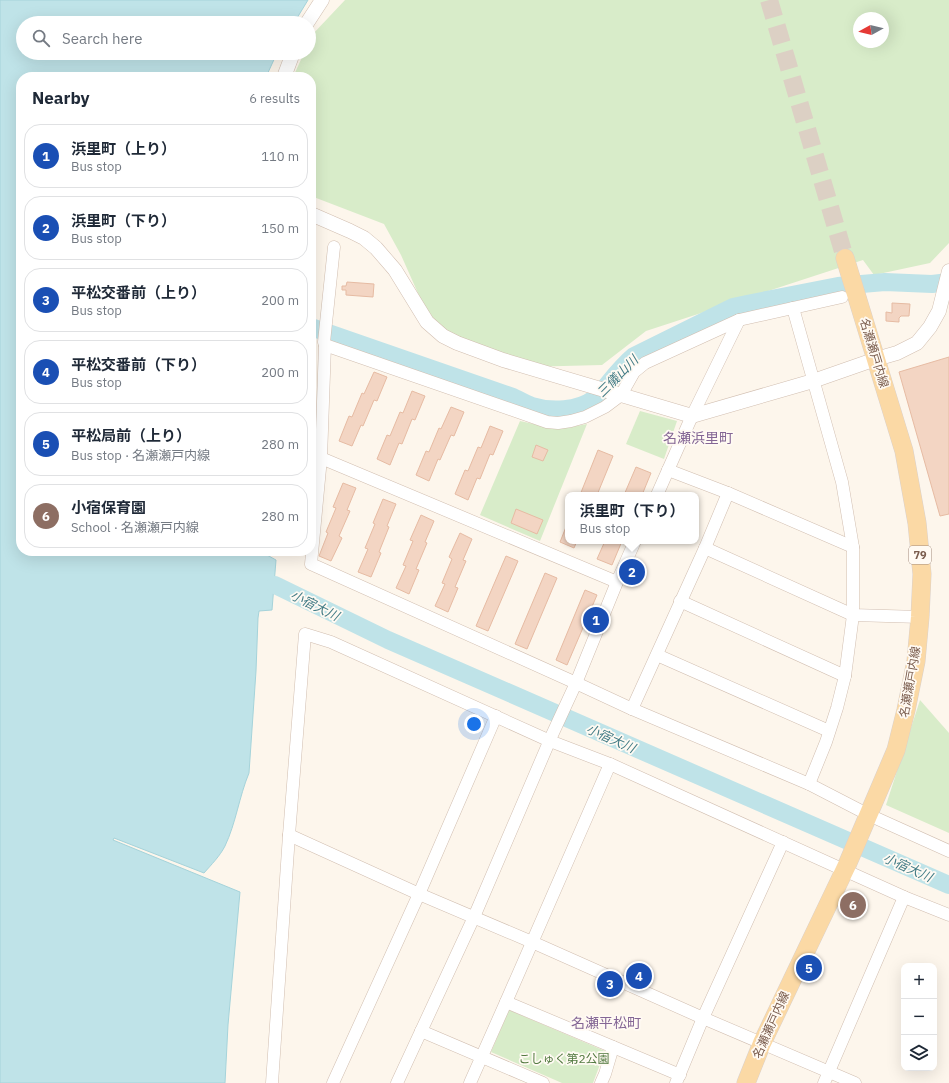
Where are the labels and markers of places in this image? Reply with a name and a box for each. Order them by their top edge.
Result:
pin: 2 [619,557,645,587]
pin: 1 [583,605,609,635]
pin: 6 [840,890,866,920]
pin: 5 [796,953,822,983]
pin: 4 [626,961,652,991]
pin: 3 [597,969,623,999]

